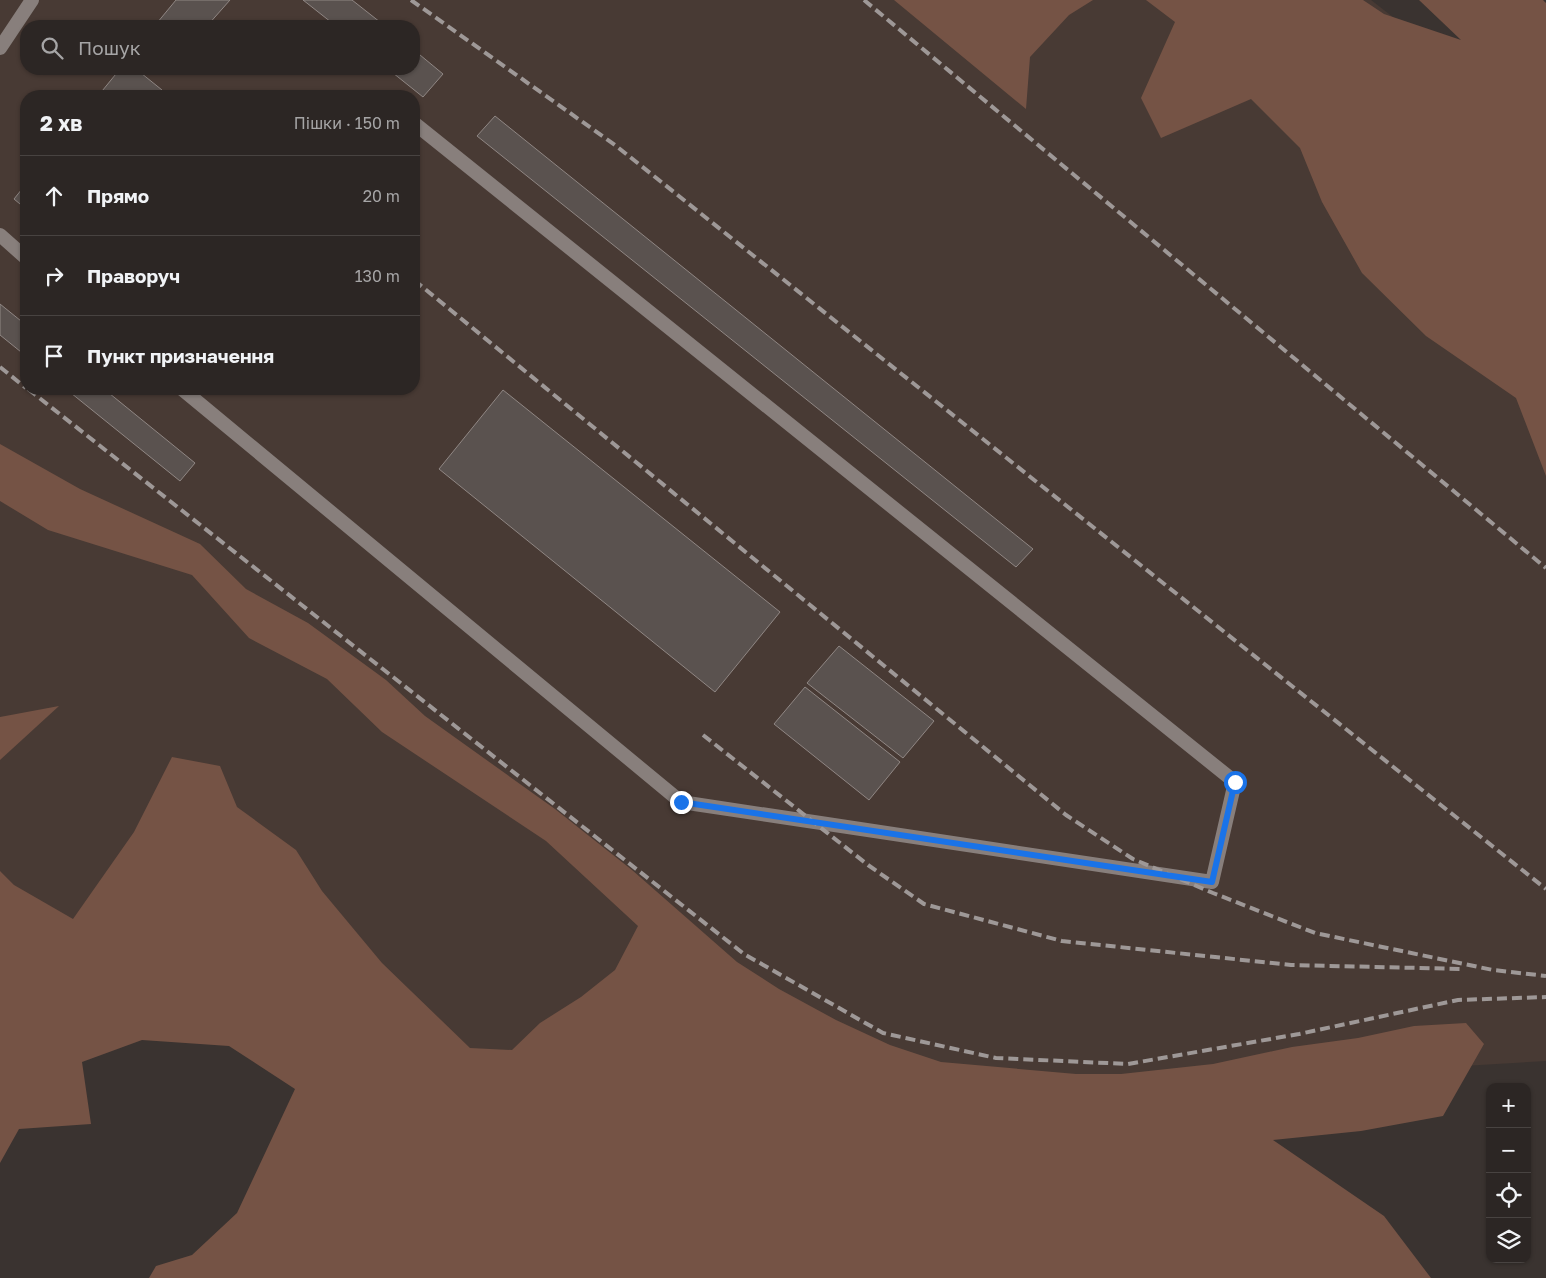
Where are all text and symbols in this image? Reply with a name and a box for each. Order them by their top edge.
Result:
search box [20,20,420,75]
icon: search [38,34,66,62]
text: Пошук [78,36,141,59]
text: 2 хв [40,110,82,136]
text: Пішки · 150 m [294,113,400,133]
icon: ahead [40,182,68,210]
text: Прямо [87,184,149,207]
text: 20 m [363,186,400,206]
icon: right [40,262,68,290]
text: Праворуч [87,264,180,287]
text: 130 m [355,266,400,286]
icon: arrive [40,342,68,370]
text: Пункт призначення [87,344,274,367]
route start [1224,771,1247,794]
route end [670,791,693,814]
map controls [1486,1083,1531,1263]
button: + [1486,1083,1531,1128]
button: − [1486,1128,1531,1173]
button: locate [1486,1173,1531,1218]
button: layers [1486,1218,1531,1263]

